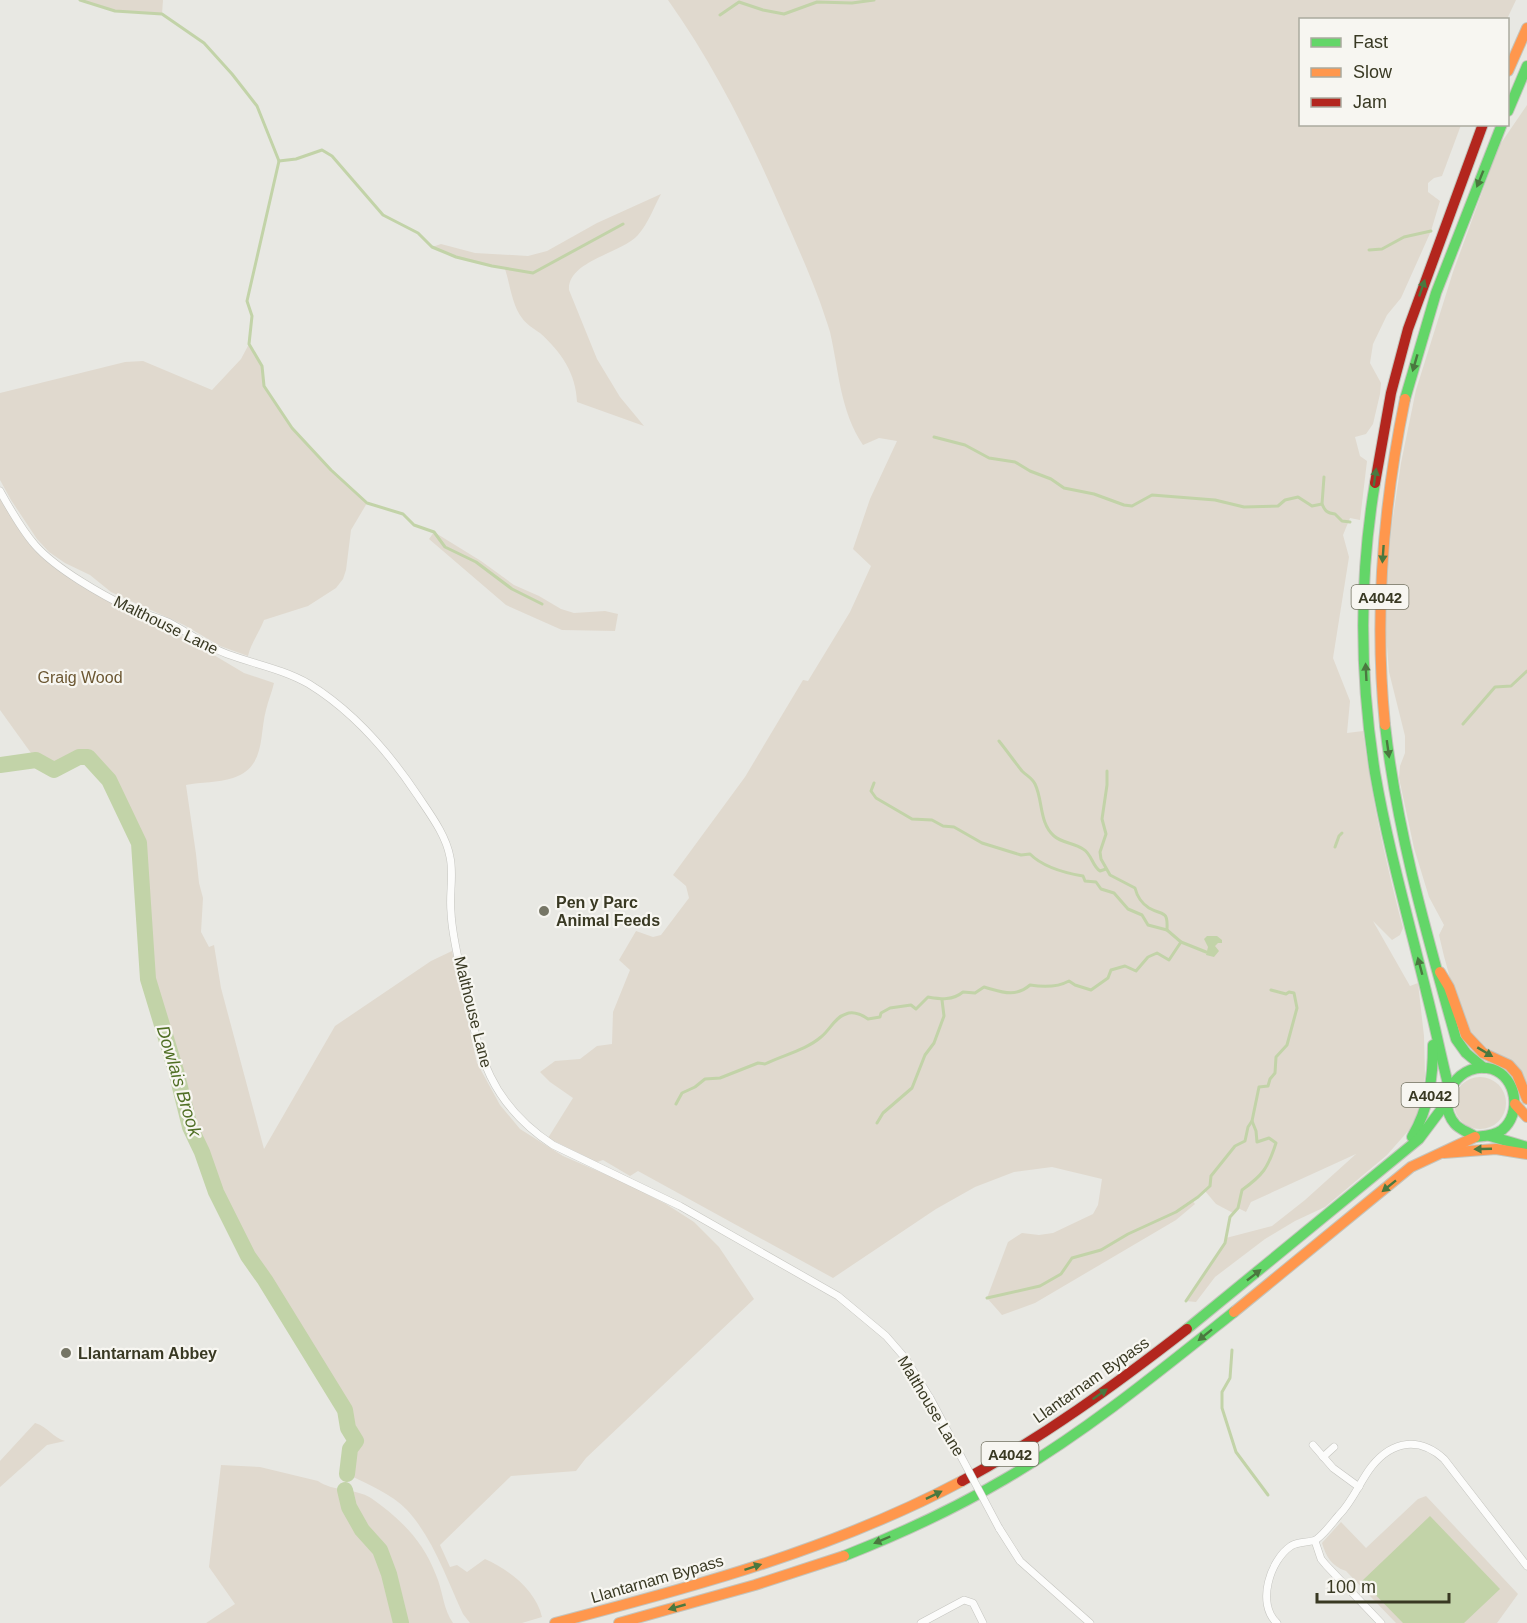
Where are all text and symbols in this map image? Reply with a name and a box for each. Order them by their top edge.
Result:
legend [1299,18,1509,126]
text: Fast [1353,32,1388,52]
text: Slow [1353,62,1393,82]
text: Jam [1353,92,1387,112]
one-way arrow [1475,170,1485,188]
one-way arrow [1418,279,1428,297]
one-way arrow [1410,353,1420,372]
one-way arrow [1371,468,1380,487]
one-way arrow [1378,545,1388,564]
road number: A4042 [1352,585,1408,609]
street label: Malthouse Lane [111,592,221,658]
one-way arrow [1362,662,1371,681]
park label: Graig Wood [37,669,123,686]
one-way arrow [1383,740,1392,759]
place label: Pen y Parc Animal Feeds [556,894,660,929]
marker: Pen y Parc Animal Feeds [537,904,551,918]
street label: Malthouse Lane [451,955,495,1069]
one-way arrow [1414,957,1424,975]
water label: Dowlais Brook [153,1023,206,1140]
one-way arrow [1477,1047,1494,1057]
road number: A4042 [1402,1083,1458,1107]
one-way arrow [1473,1144,1492,1154]
one-way arrow [1381,1179,1397,1192]
one-way arrow [1246,1268,1262,1281]
one-way arrow [1197,1328,1212,1340]
street label: Llantarnam Bypass [1030,1334,1152,1426]
place label: Llantarnam Abbey [78,1345,217,1362]
marker: Llantarnam Abbey [59,1346,73,1360]
street label: Malthouse Lane [894,1353,968,1459]
one-way arrow [1092,1388,1108,1400]
road number: A4042 [982,1442,1038,1466]
one-way arrow [925,1491,942,1500]
one-way arrow [873,1536,891,1545]
street label: Llantarnam Bypass [589,1552,725,1606]
one-way arrow [744,1562,762,1572]
scale bar [1317,1566,1449,1604]
text: 100 m [1326,1577,1376,1597]
one-way arrow [668,1603,686,1612]

